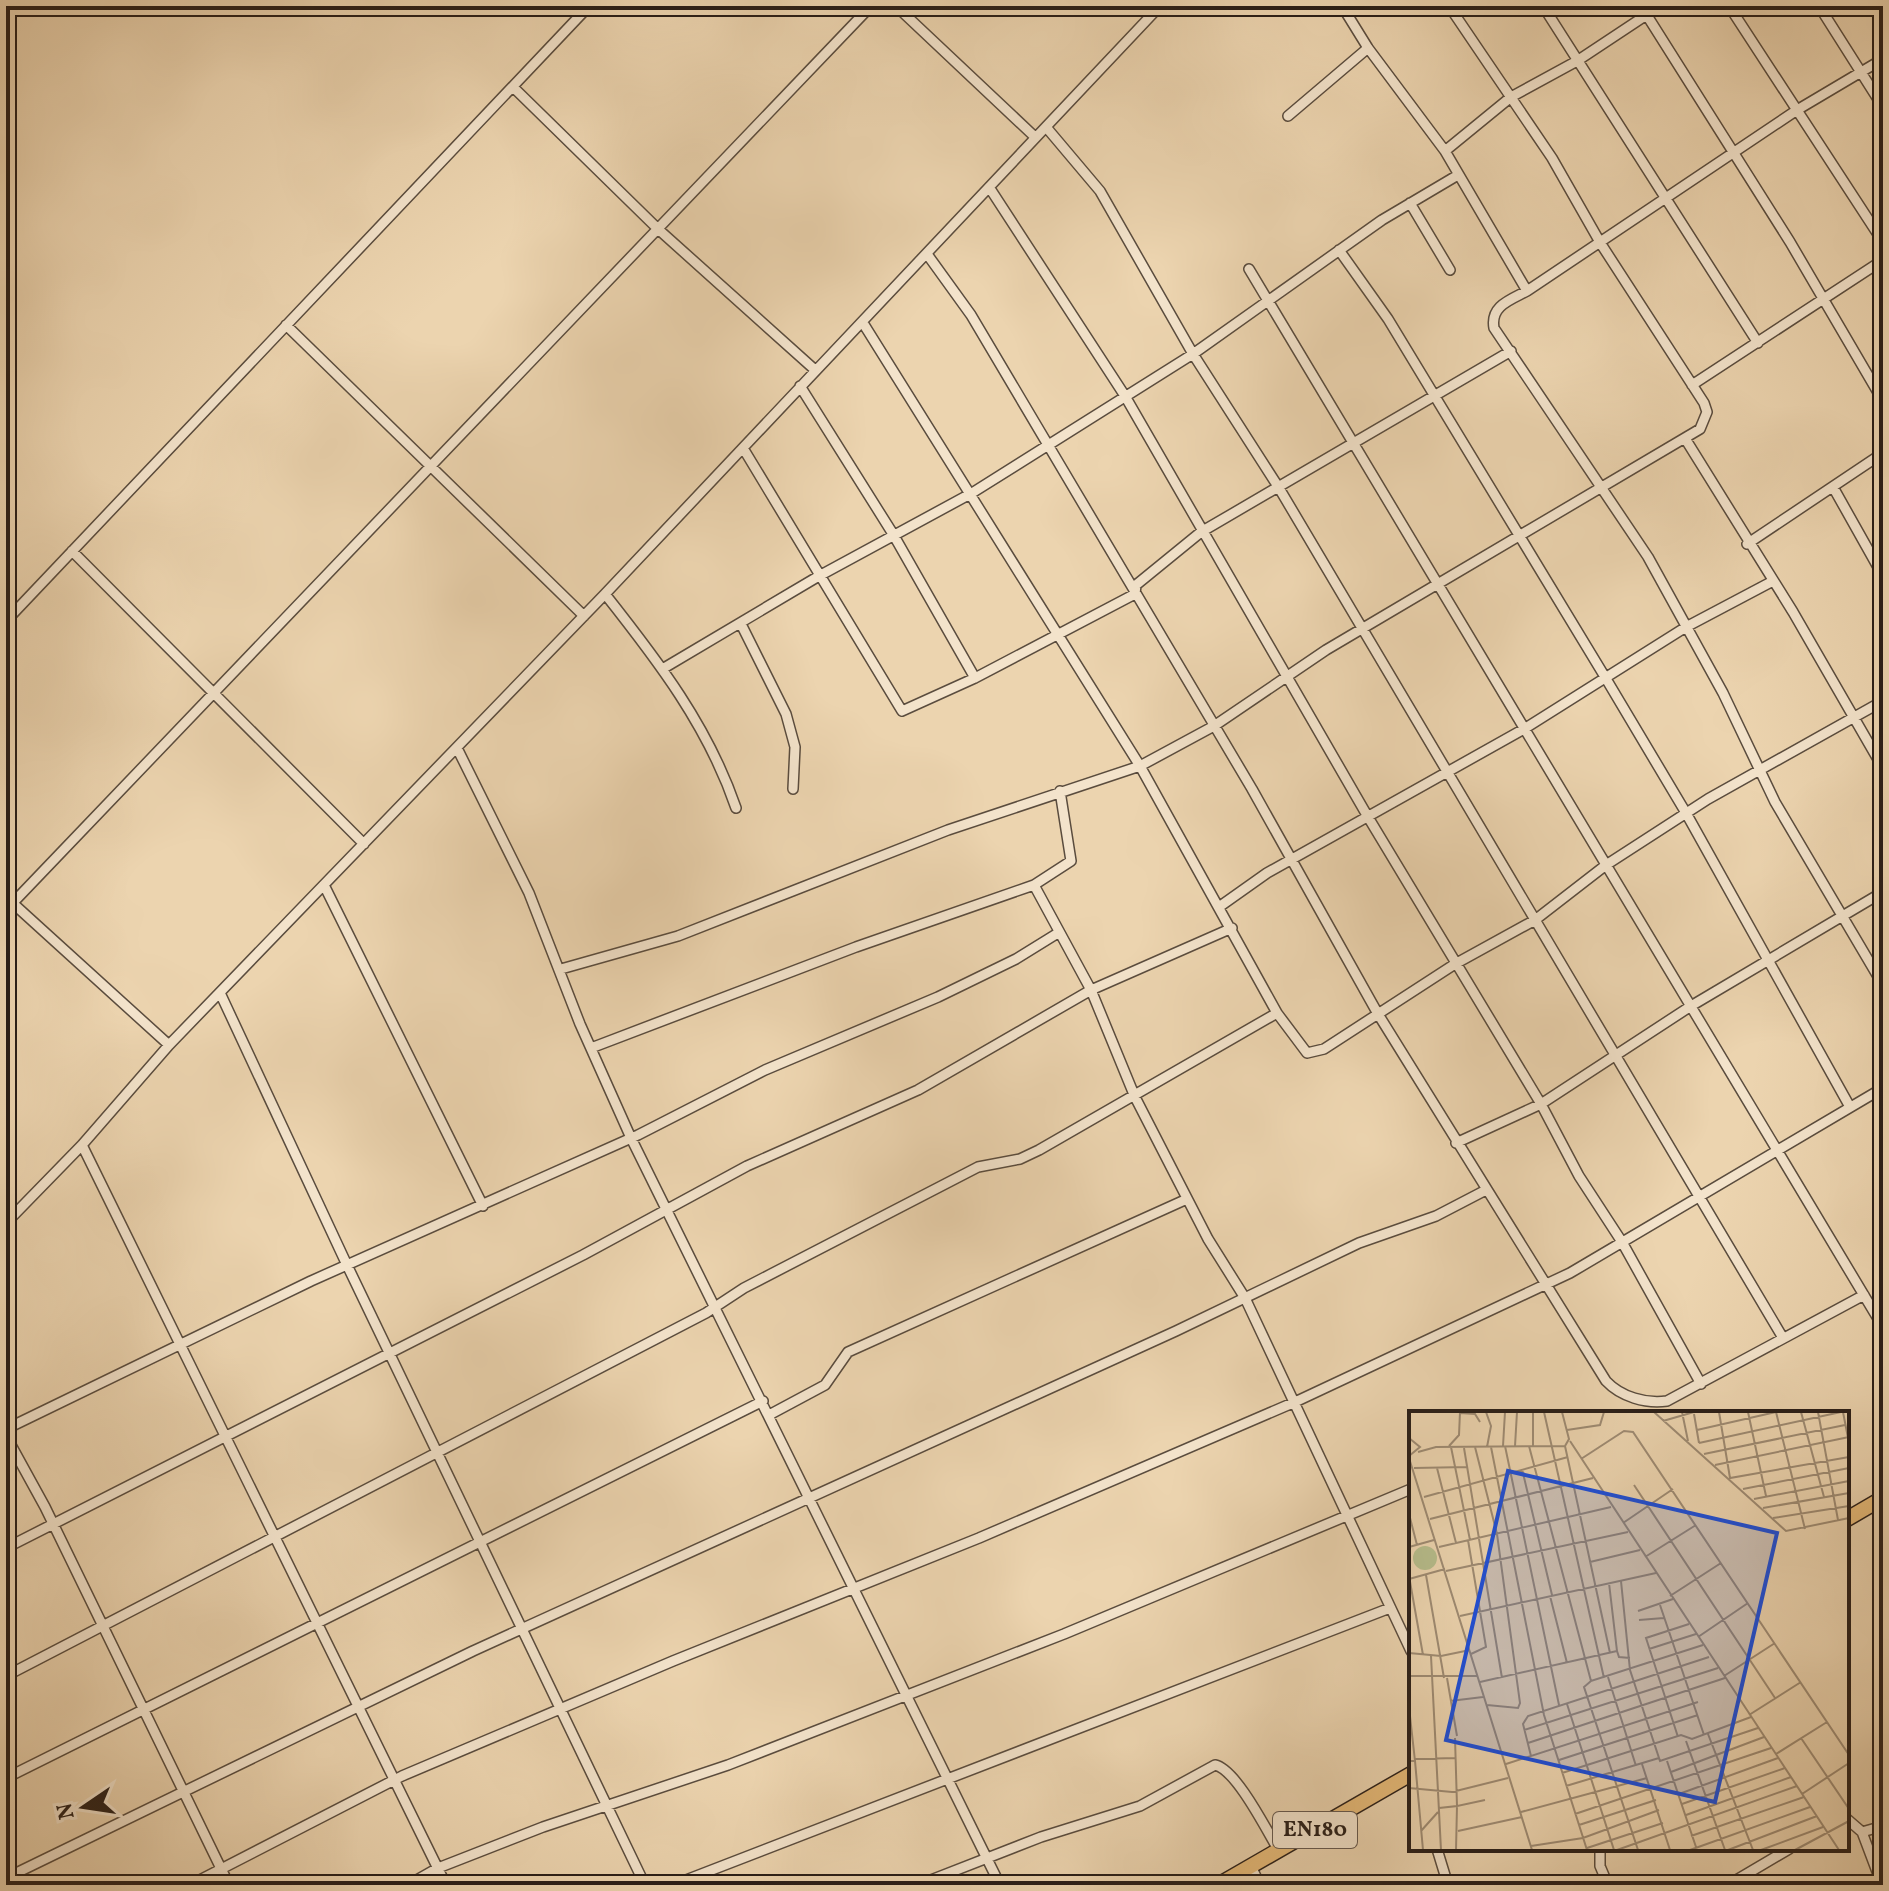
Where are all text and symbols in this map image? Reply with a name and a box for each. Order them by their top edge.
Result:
inset map [1409,1411,1849,1851]
north arrow [44,1767,124,1847]
text: N [50,1800,84,1822]
road number: EN180 [1273,1812,1357,1848]

